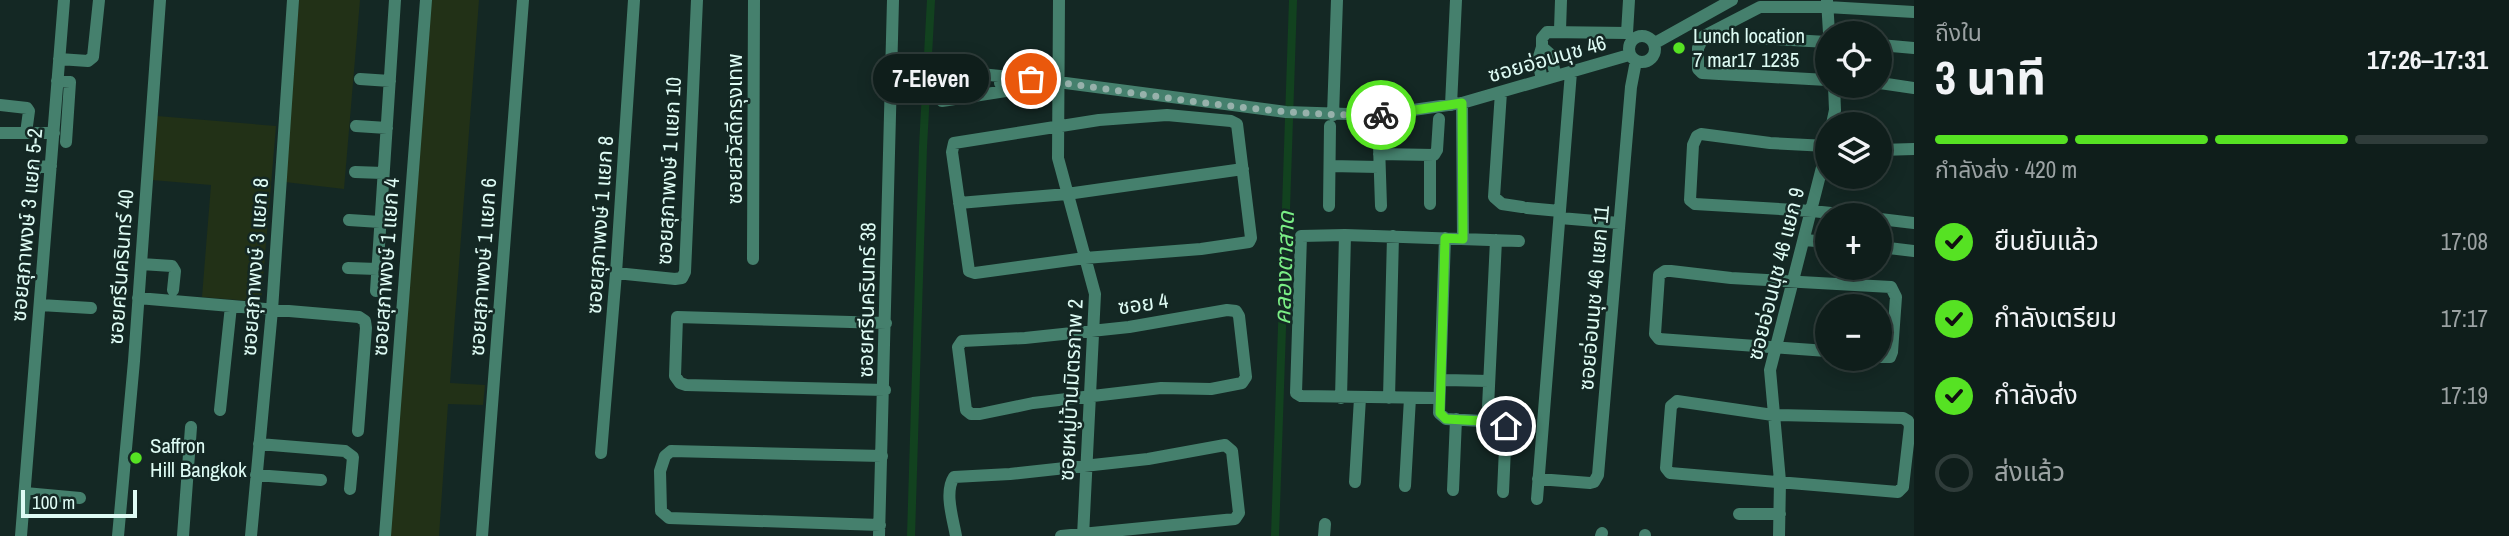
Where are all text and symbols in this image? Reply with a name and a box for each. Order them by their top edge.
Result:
text: ถึงใน [1935,17,1982,48]
place label: Lunch location 7 mar17 1235 [1693,21,1805,74]
map controls [1815,21,1892,371]
button: locate [1815,21,1892,98]
street label: ซอยอ่อนนุช 46 [1484,28,1609,89]
marker: Lunch location 7 mar17 1235 [1671,40,1687,56]
text: 17:26–17:31 [2367,42,2488,77]
text: 3 นาที [1935,46,2046,108]
pin [1001,49,1061,109]
street label: ซอยสวัสดีกรุงเทพ [720,53,749,205]
callout: 7-Eleven [874,55,989,104]
icon: bag [1012,60,1050,98]
text: 7-Eleven [892,63,970,94]
street label: ซอยสุภาพงษ์ 1 แยก 10 [649,76,688,266]
courier [1346,80,1416,150]
icon: bike [1362,96,1400,134]
button: layers [1815,112,1892,189]
street label: ซอยสุภาพงษ์ 3 แยก 5-2 [4,127,49,323]
street label: ซอยสุภาพงษ์ 1 แยก 8 [579,135,620,315]
text: กำลังส่ง · 420 m [1935,154,2077,185]
street label: ซอยสุภาพงษ์ 1 แยก 4 [365,176,406,357]
street label: ซอยสุภาพงษ์ 3 แยก 8 [234,177,275,357]
street label: ซอยสุภาพงษ์ 1 แยก 6 [462,177,503,357]
street label: ซอยอ่อนนุช 46 แยก 9 [1740,184,1811,363]
street label: ซอยศรีนครินทร์ 40 [101,188,140,346]
button: + [1815,203,1892,280]
street label: ซอยอ่อนนุช 46 แยก 11 [1571,204,1616,392]
water label: คลองตาสาด [1266,210,1301,325]
street label: ซอยศรีนครินทร์ 38 [851,222,882,378]
icon: check [1935,223,1973,261]
text: ยืนยันแล้ว [1994,223,2099,258]
text: 17:08 [2441,226,2488,257]
street label: ซอย 4 [1116,286,1170,321]
button: − [1815,294,1892,371]
street label: ซอยหมู่บ้านมิตรภาพ 2 [1051,298,1090,482]
icon: check [1935,300,1973,338]
text: กำลังเตรียม [1994,300,2117,335]
text: 17:17 [2441,303,2488,334]
icon: check [1935,377,1973,415]
text: กำลังส่ง [1994,377,2078,412]
text: 17:19 [2441,380,2488,411]
pin [1476,396,1536,456]
icon: home [1487,407,1525,445]
place label: Saffron Hill Bangkok [150,431,247,484]
marker: Saffron Hill Bangkok [128,450,144,466]
text: ส่งแล้ว [1994,454,2065,489]
scale bar [21,487,136,519]
text: 100 m [32,489,75,515]

